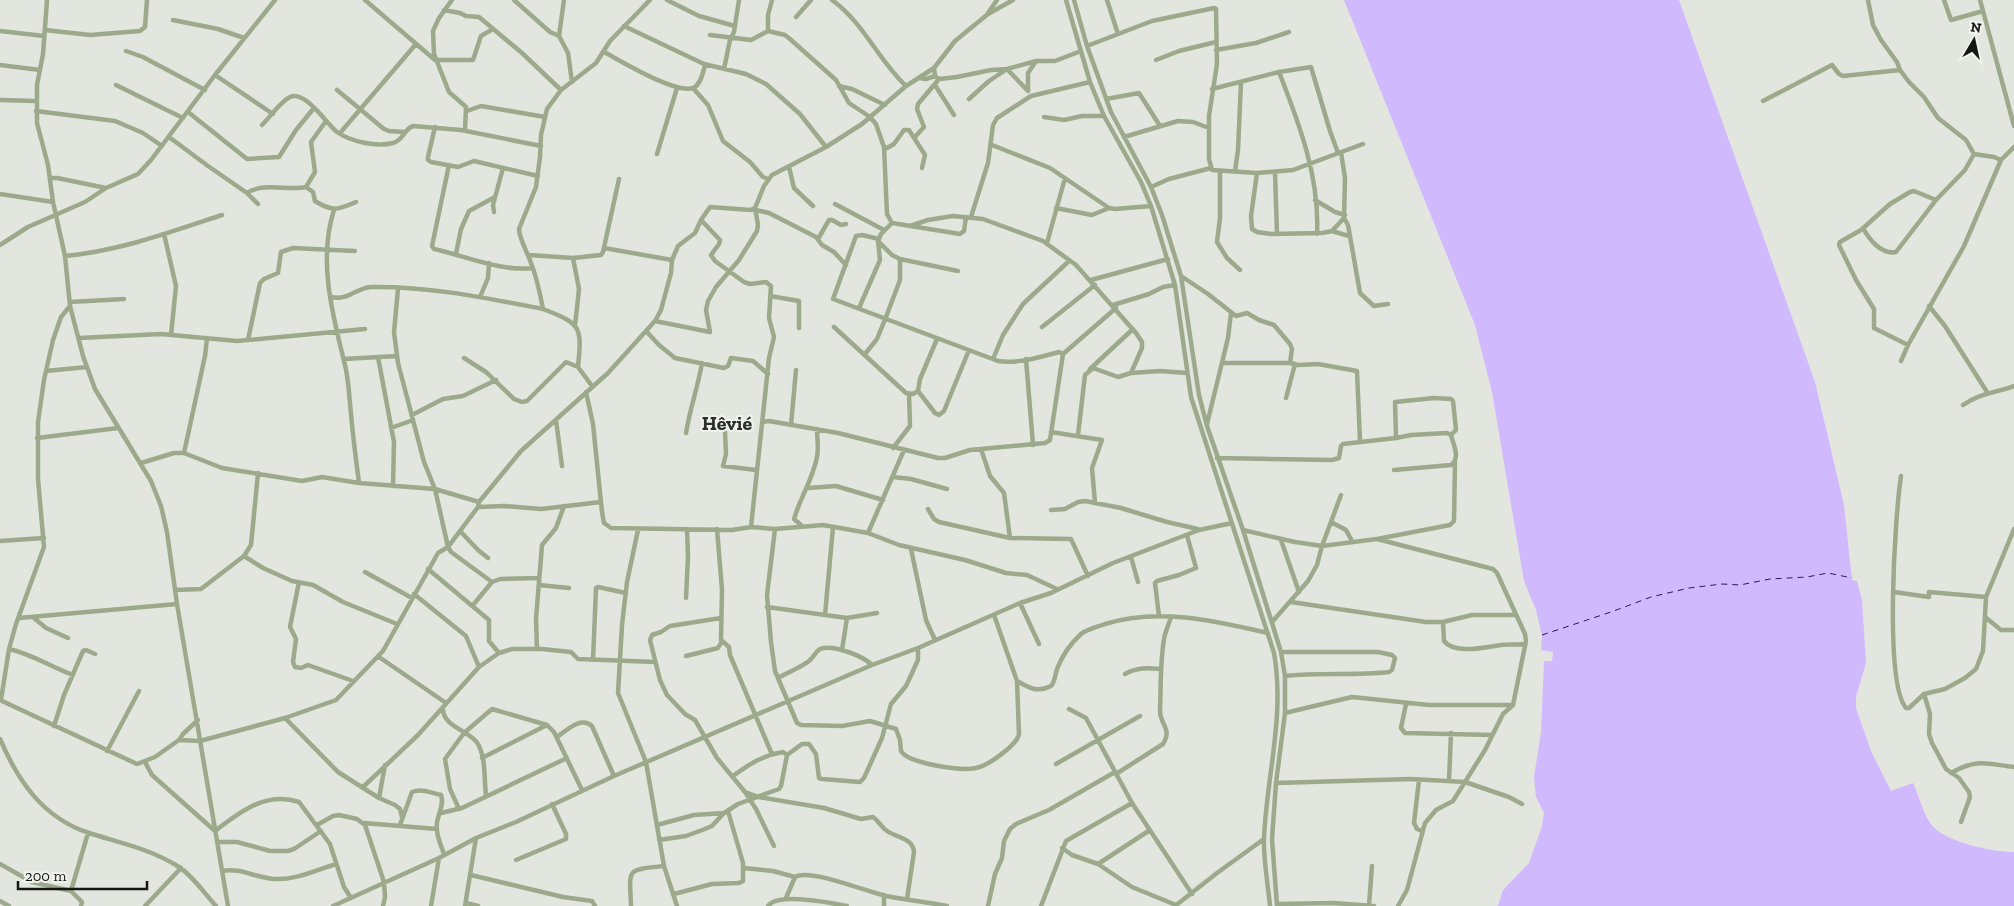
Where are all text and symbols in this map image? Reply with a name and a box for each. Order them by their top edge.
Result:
north arrow [1949,15,1999,65]
text: N [1969,18,1983,37]
district label: Hêvié [702,411,753,435]
scale bar [18,858,146,890]
text: 200 m [25,867,66,885]

